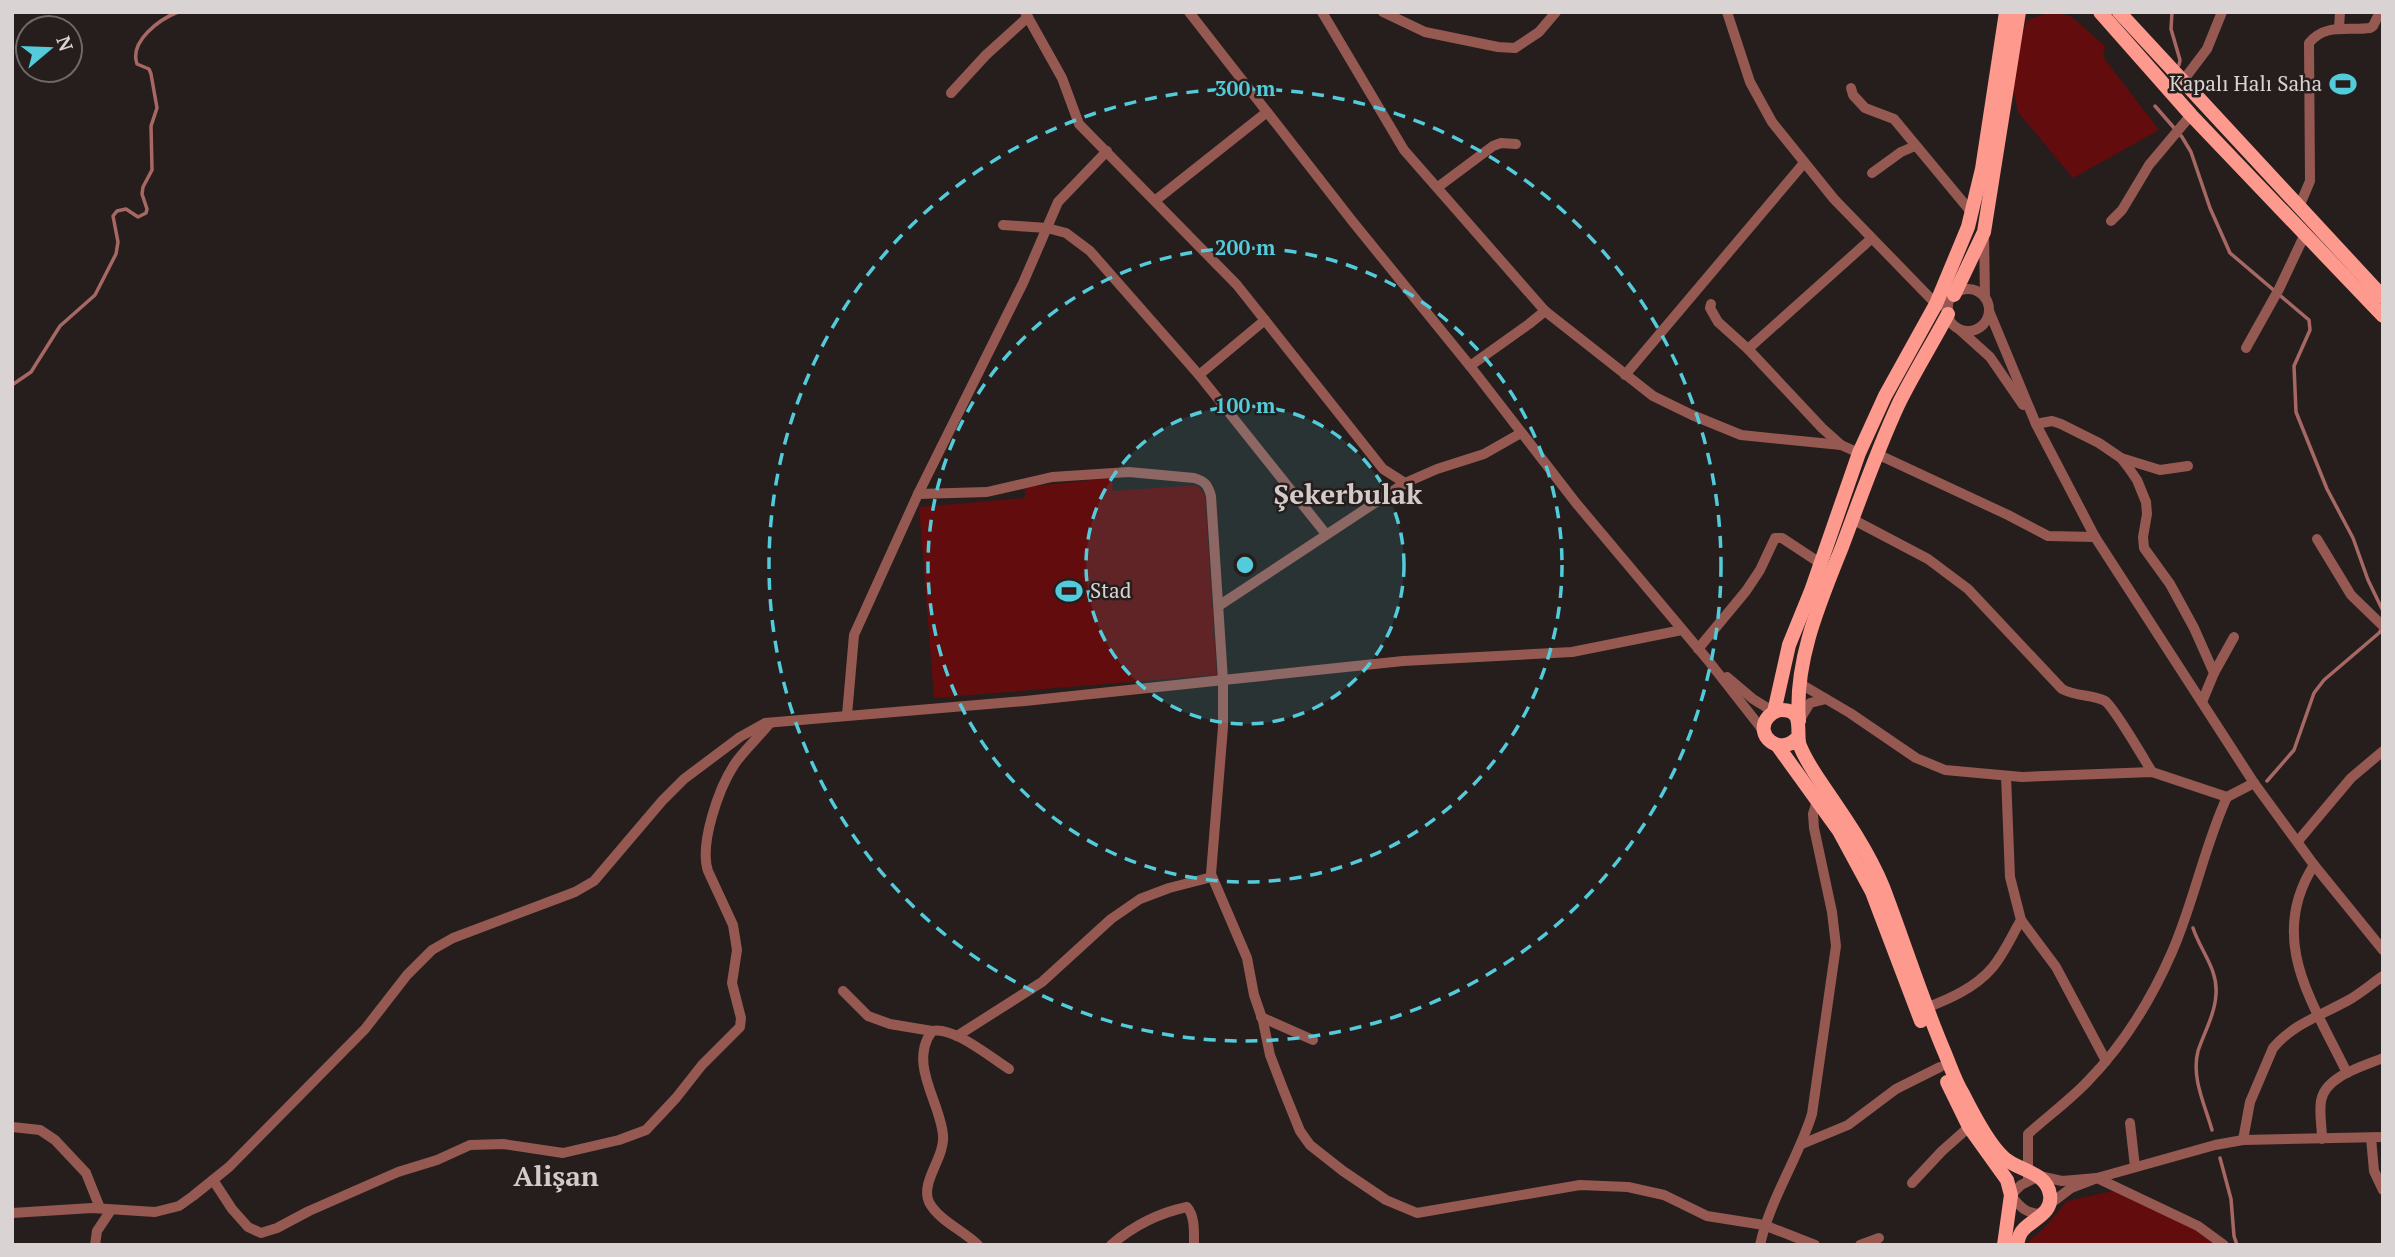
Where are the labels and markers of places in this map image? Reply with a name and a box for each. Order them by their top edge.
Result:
place label: Kapalı Halı Saha [2169,69,2322,97]
sports icon: Kapalı Halı Saha [2328,69,2358,99]
centre of rings [1233,553,1257,577]
sports icon: Stad [1054,576,1084,606]
place label: Stad [1090,576,1132,604]

